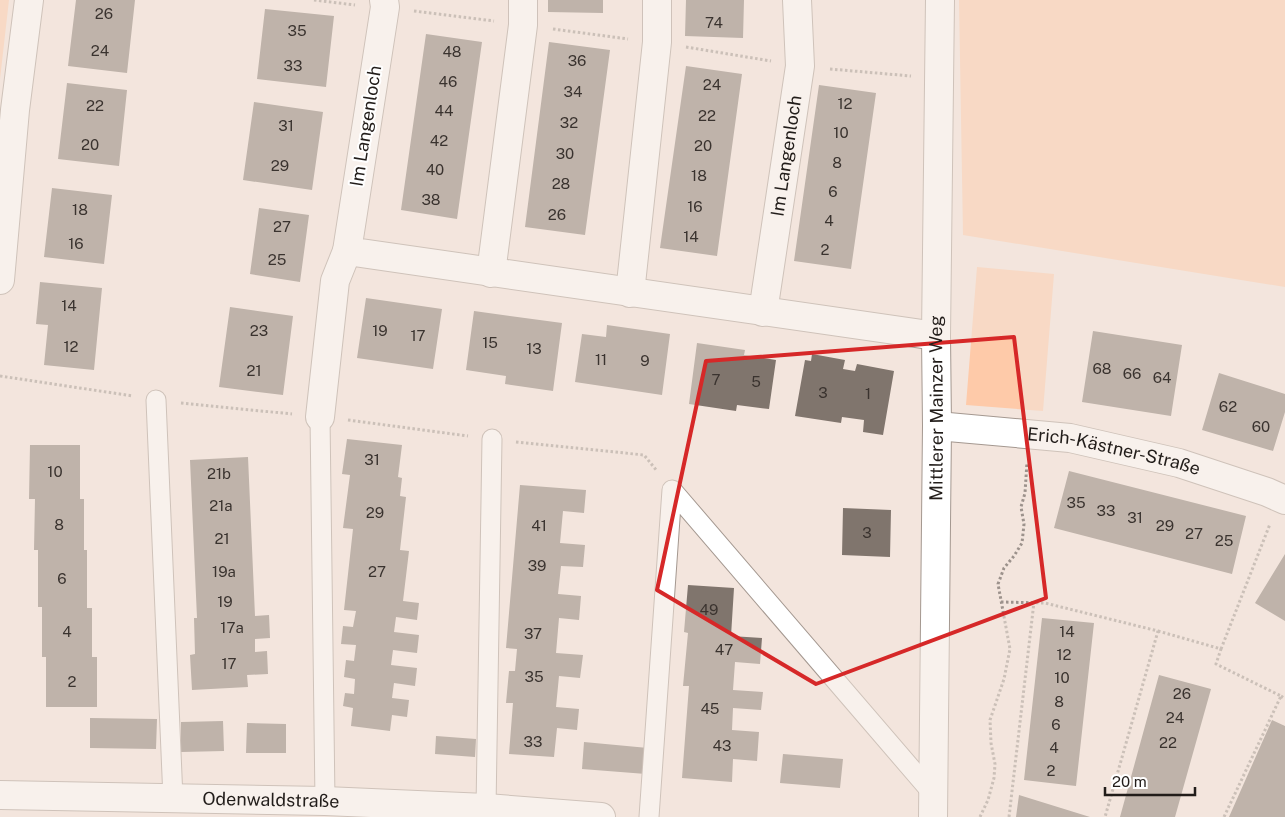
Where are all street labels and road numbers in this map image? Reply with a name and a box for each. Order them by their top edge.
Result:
street label: Im Langenloch [346,64,385,188]
street label: Im Langenloch [767,94,805,218]
street label: Mittlerer Mainzer Weg [925,315,947,501]
street label: Erich-Kästner-Straße [1026,423,1203,479]
street label: Odenwaldstraße [202,788,340,812]

